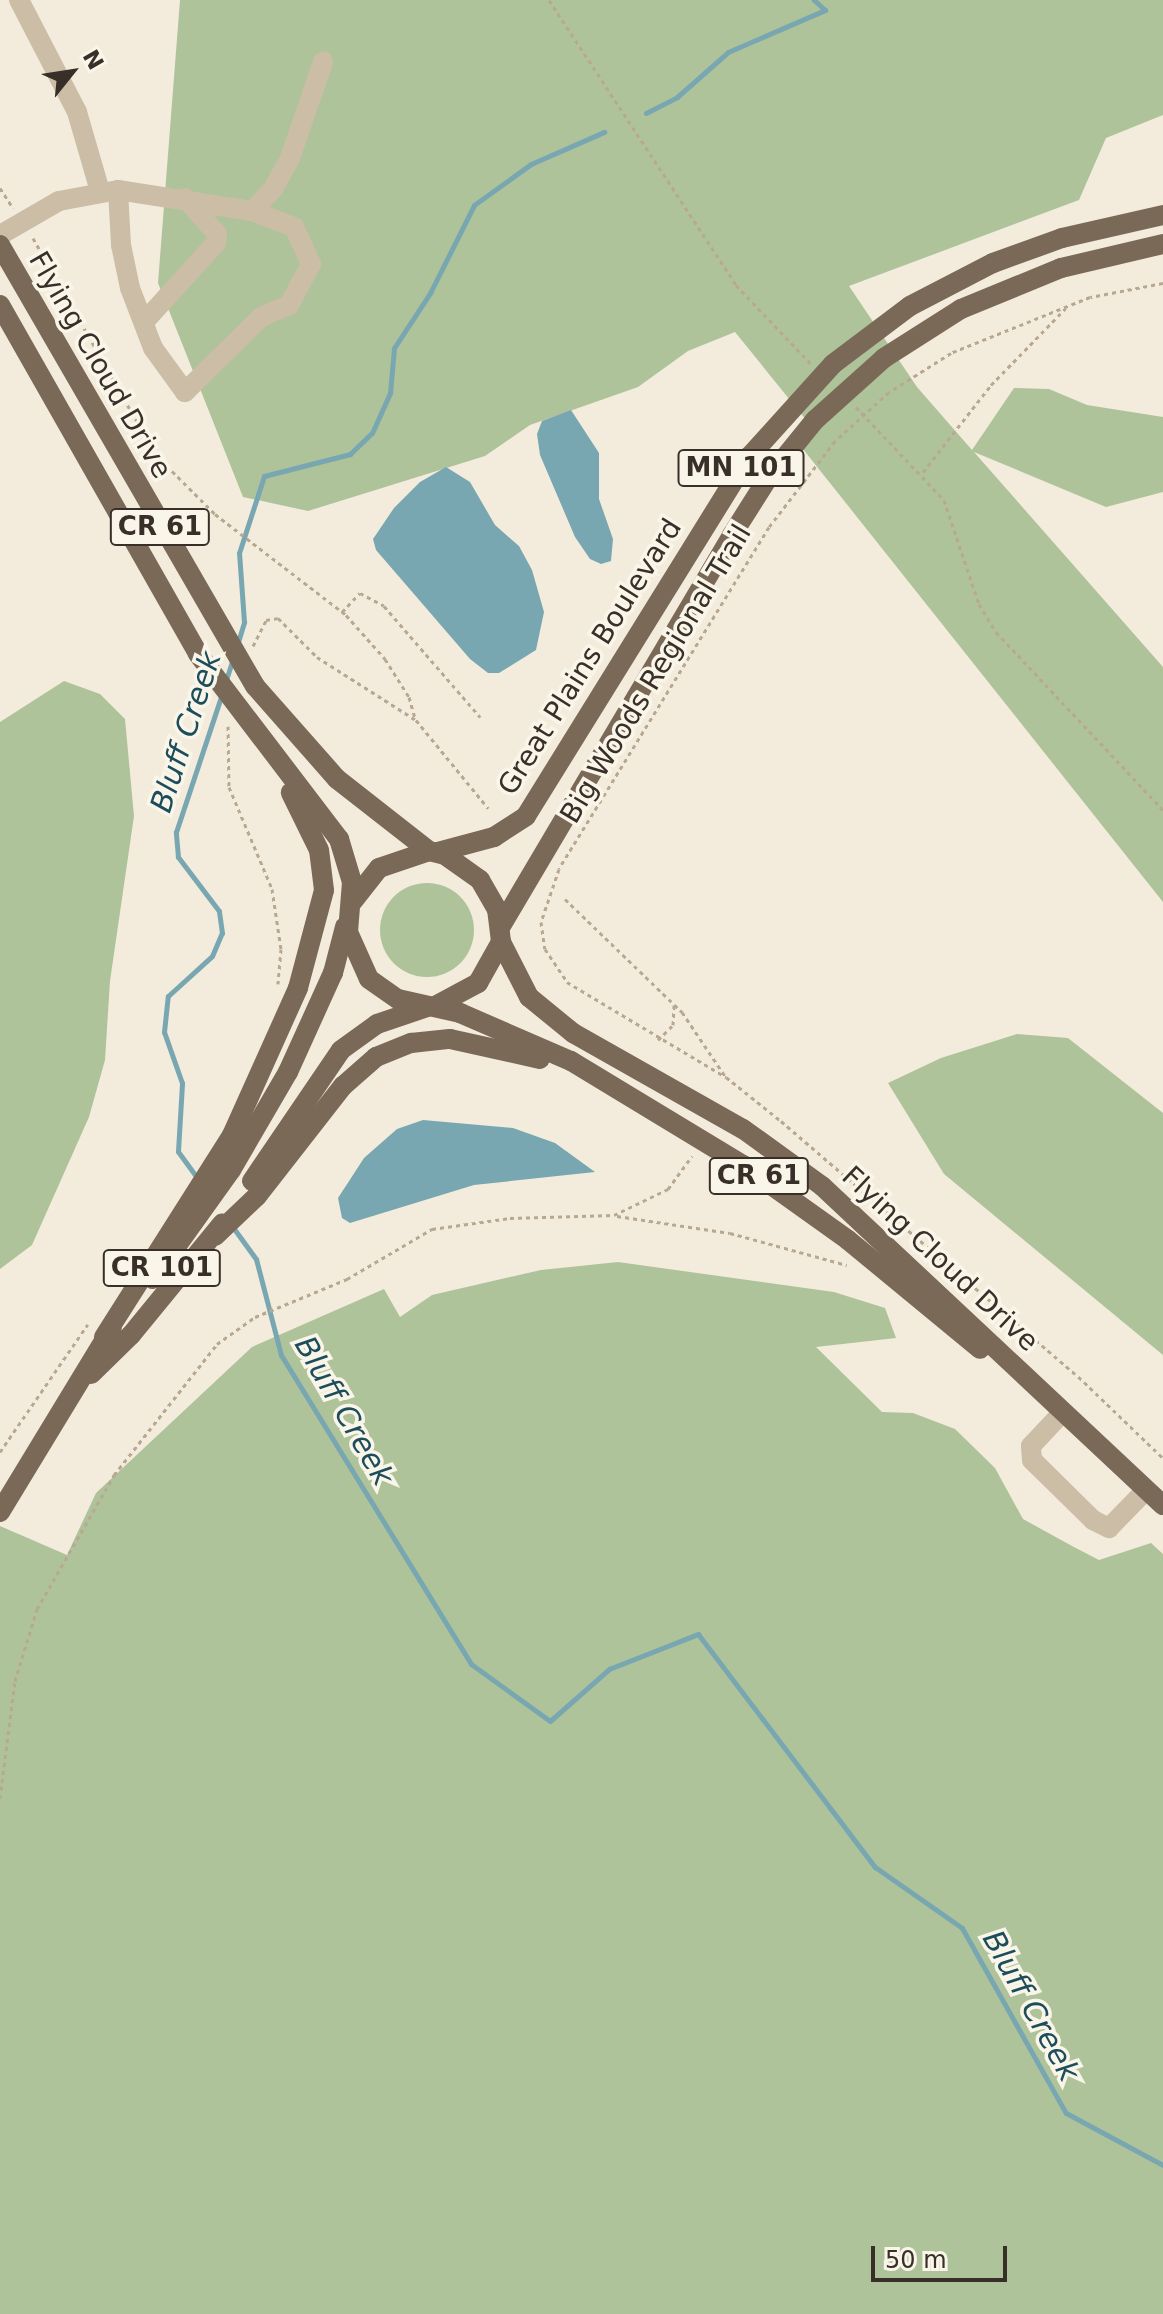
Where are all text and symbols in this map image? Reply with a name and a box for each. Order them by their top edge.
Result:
north arrow [32,32,112,112]
text: N [78,46,109,74]
street label: Flying Cloud Drive [21,246,179,484]
road number: MN 101 [677,446,805,490]
road number: CR 61 [108,505,212,549]
street label: Great Plains Boulevard [491,513,689,801]
street label: Big Woods Regional Trail [553,519,759,829]
water label: Bluff Creek [143,647,229,817]
road number: CR 61 [707,1154,811,1198]
street label: Flying Cloud Drive [835,1159,1045,1359]
road number: CR 101 [102,1246,222,1290]
water label: Bluff Creek [287,1330,401,1492]
water label: Bluff Creek [975,1924,1087,2088]
scale bar [875,2230,1011,2280]
text: 50 m [885,2246,947,2274]

